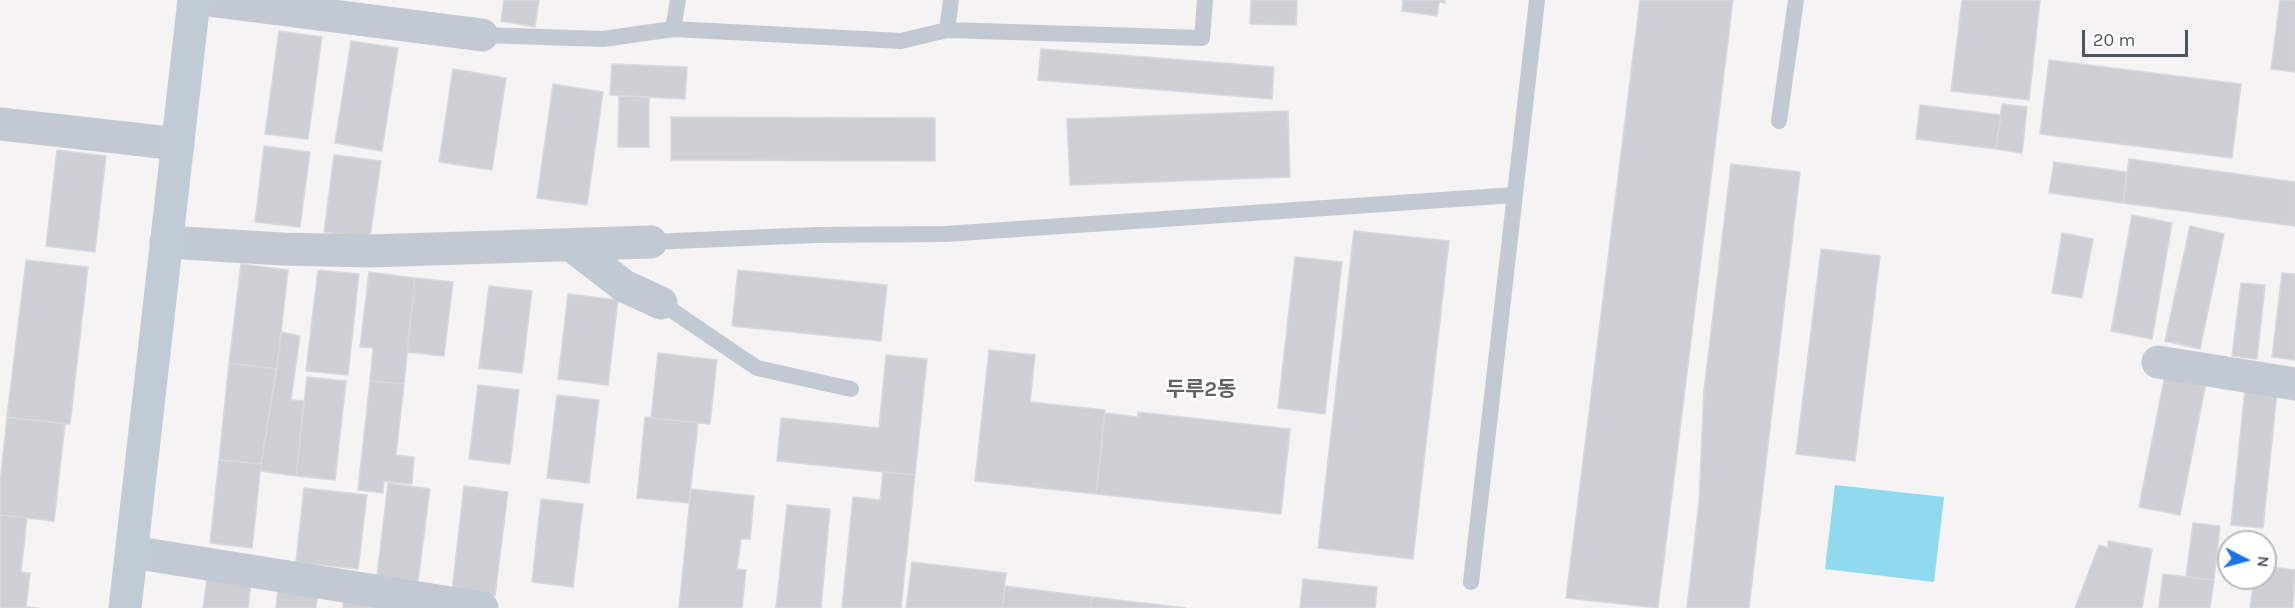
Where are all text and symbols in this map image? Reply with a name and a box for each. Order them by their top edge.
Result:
scale bar [2085,18,2192,56]
text: 20 m [2093,29,2135,51]
district label: 두루2동 [1166,377,1236,403]
north arrow [2217,530,2277,590]
text: N [2253,555,2273,568]

